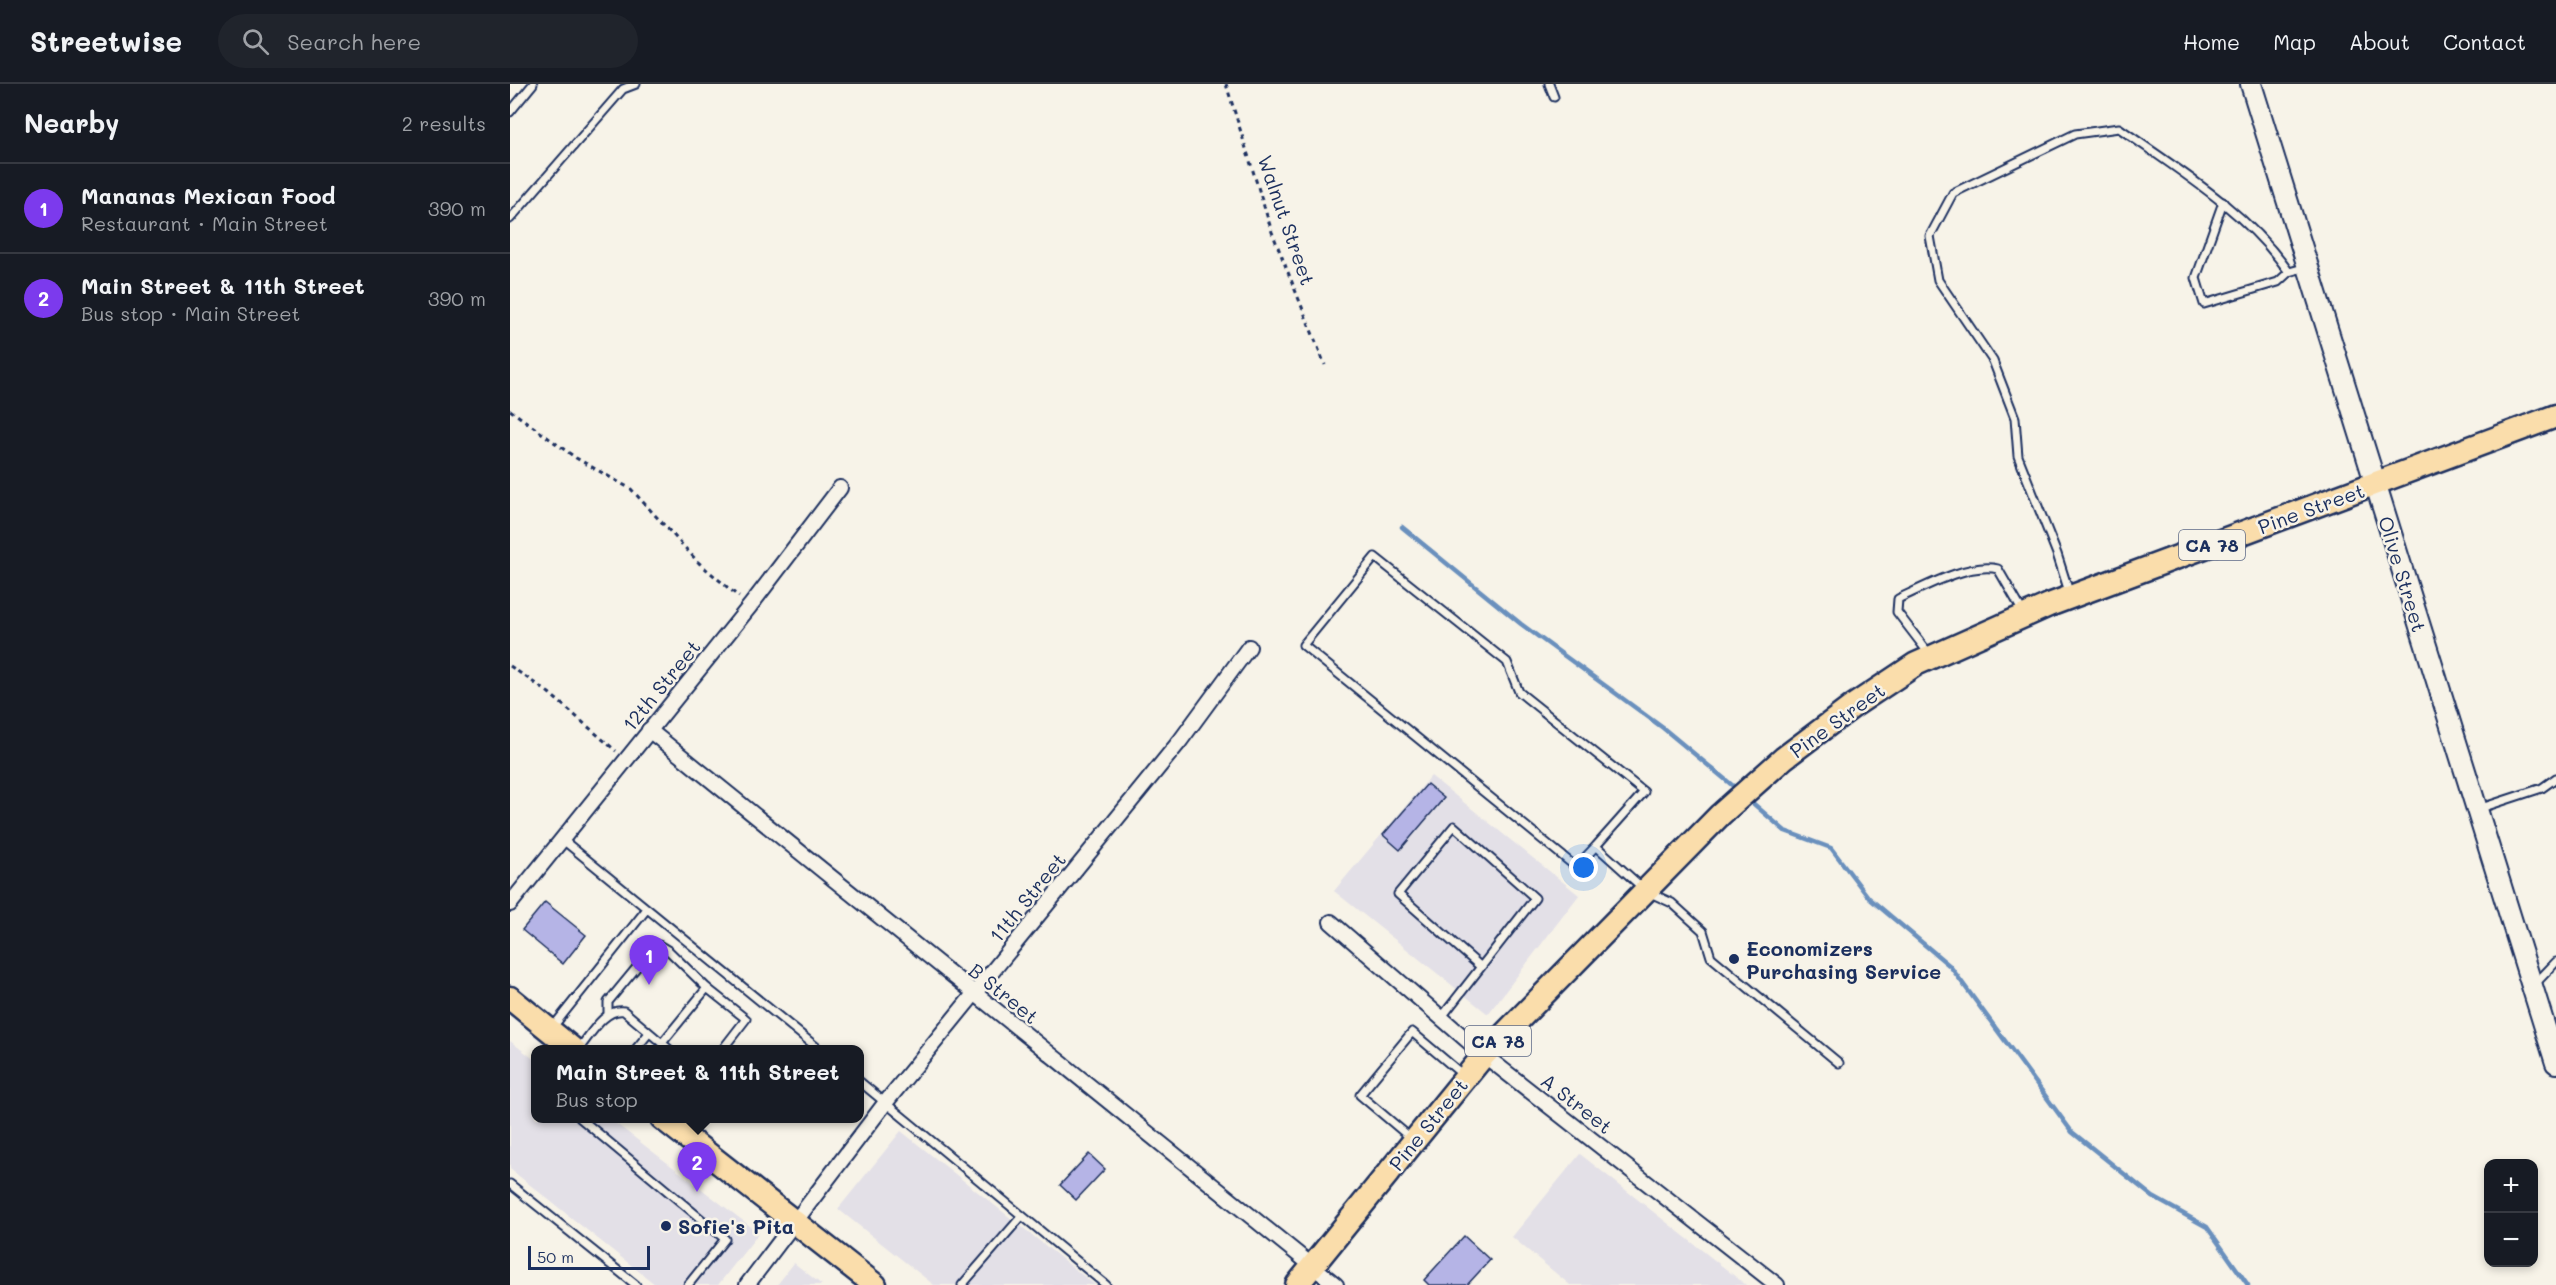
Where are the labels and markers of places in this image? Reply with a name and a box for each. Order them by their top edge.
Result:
place label: Economizers Purchasing Service [1746,935,1941,984]
pin: 1 [630,936,668,985]
marker: Economizers Purchasing Service [1727,952,1741,966]
pin: 2 [678,1142,717,1192]
place label: Sofie's Pita [678,1213,794,1239]
marker: Sofie's Pita [659,1219,673,1233]

